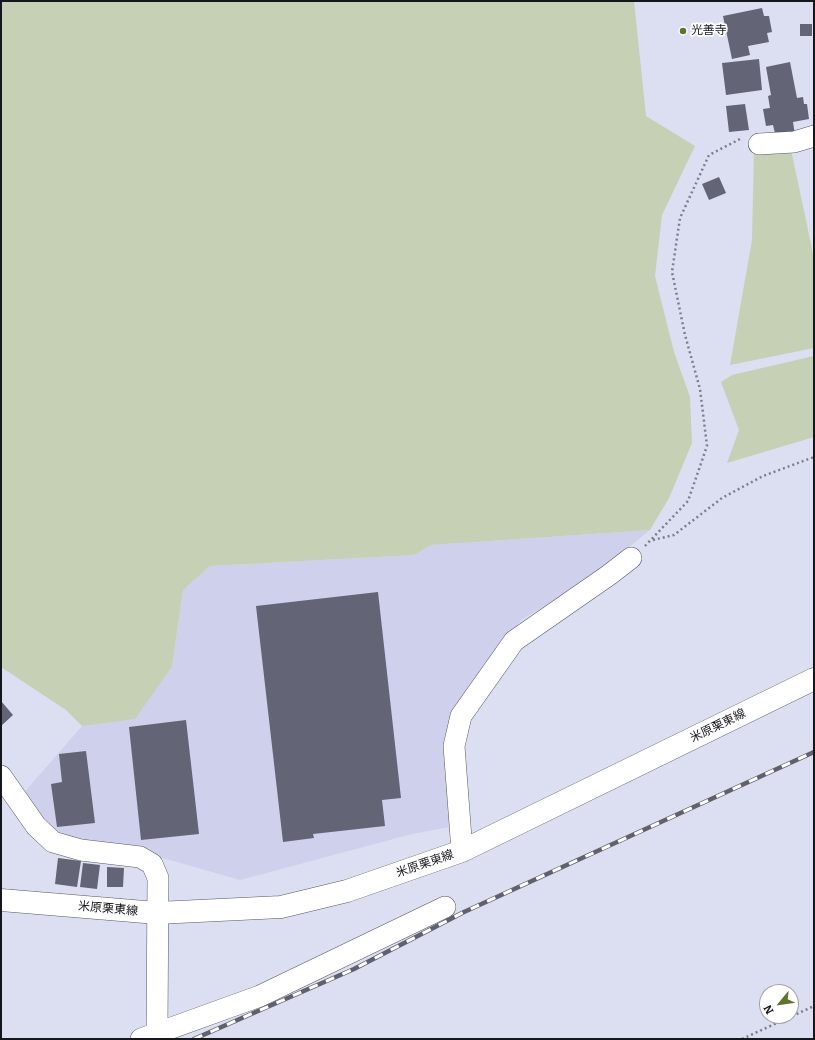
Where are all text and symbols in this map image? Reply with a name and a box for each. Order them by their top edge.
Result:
place label: 光善寺 [691,24,727,38]
marker: 光善寺 [678,26,688,36]
street label: 米原栗東線 [688,706,748,746]
street label: 米原栗東線 [394,847,456,881]
street label: 米原栗東線 [77,899,139,919]
north arrow [759,984,799,1024]
text: N [761,1003,777,1016]

